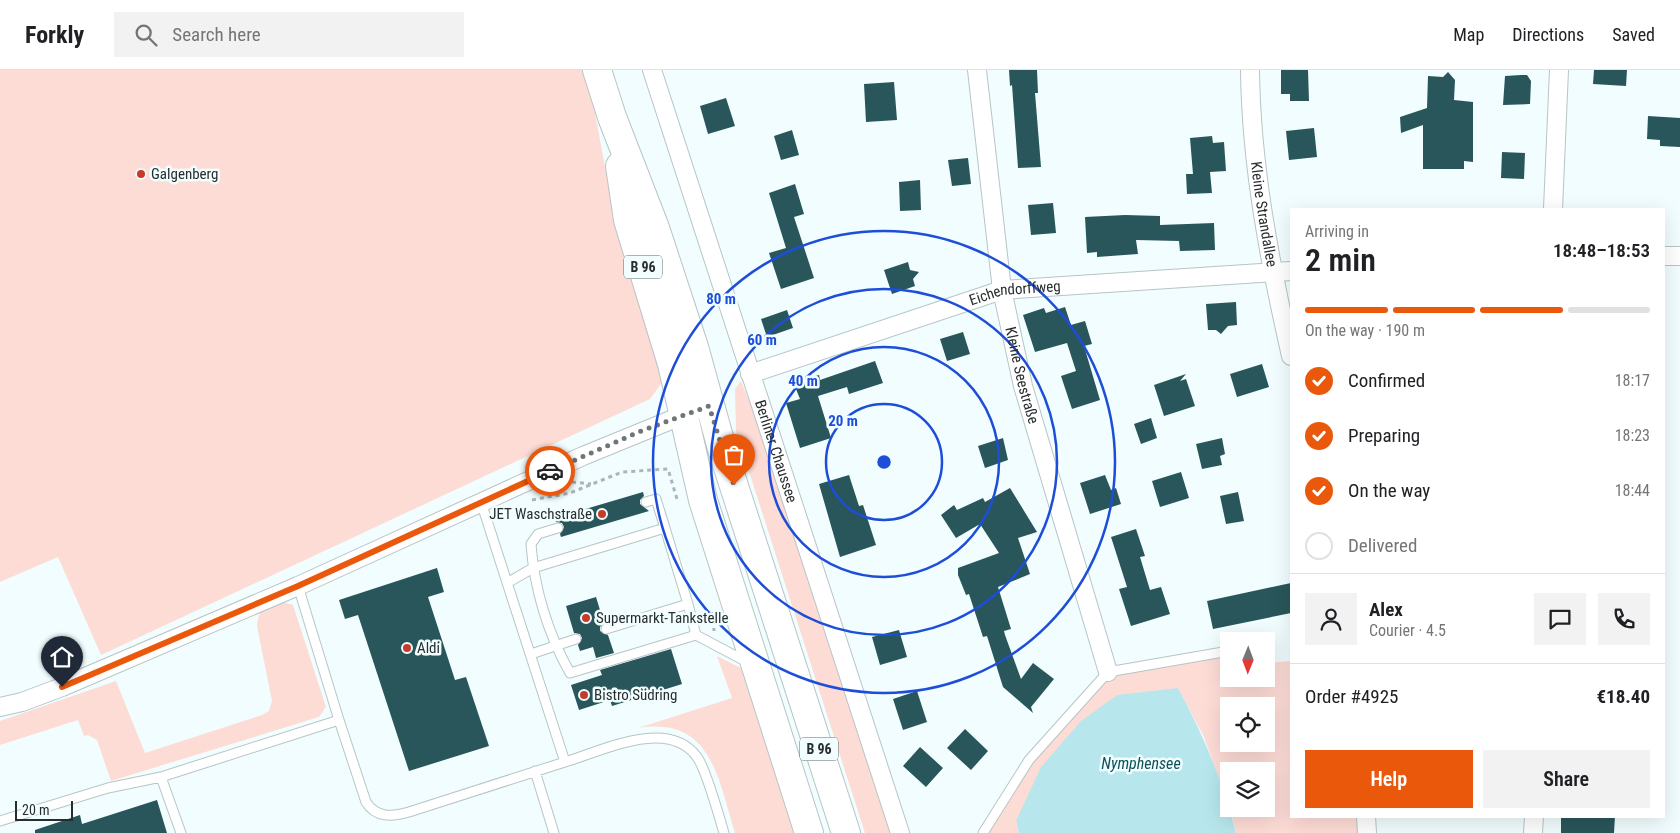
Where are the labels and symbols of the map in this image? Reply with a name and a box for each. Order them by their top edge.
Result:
street label: Kleine Strandallee [1247,161,1281,268]
place label: Galgenberg [151,165,218,183]
marker: Galgenberg [135,168,147,180]
road number: B 96 [624,256,662,278]
street label: Eichendorffweg [967,277,1061,309]
text: 80 m [706,290,736,308]
street label: Kleine Seestraße [1001,325,1043,426]
text: 60 m [747,331,777,349]
text: 40 m [788,372,818,390]
street label: Berliner Chaussee [751,398,801,505]
text: 20 m [828,412,858,430]
pin [713,434,755,485]
courier [525,446,575,496]
centre of rings [875,453,893,471]
place label: JET Waschstraße [489,505,592,523]
marker: JET Waschstraße [596,508,608,520]
place label: Supermarkt-Tankstelle [596,609,728,627]
marker: Supermarkt-Tankstelle [580,612,592,624]
north arrow [1220,632,1275,688]
pin [41,636,83,687]
place label: Aldi [417,639,440,657]
marker: Aldi [401,642,413,654]
place label: Bistro Südring [594,686,677,704]
marker: Bistro Südring [578,689,590,701]
road number: B 96 [800,738,838,761]
water label: Nymphensee [1101,754,1181,773]
scale bar [15,798,72,821]

